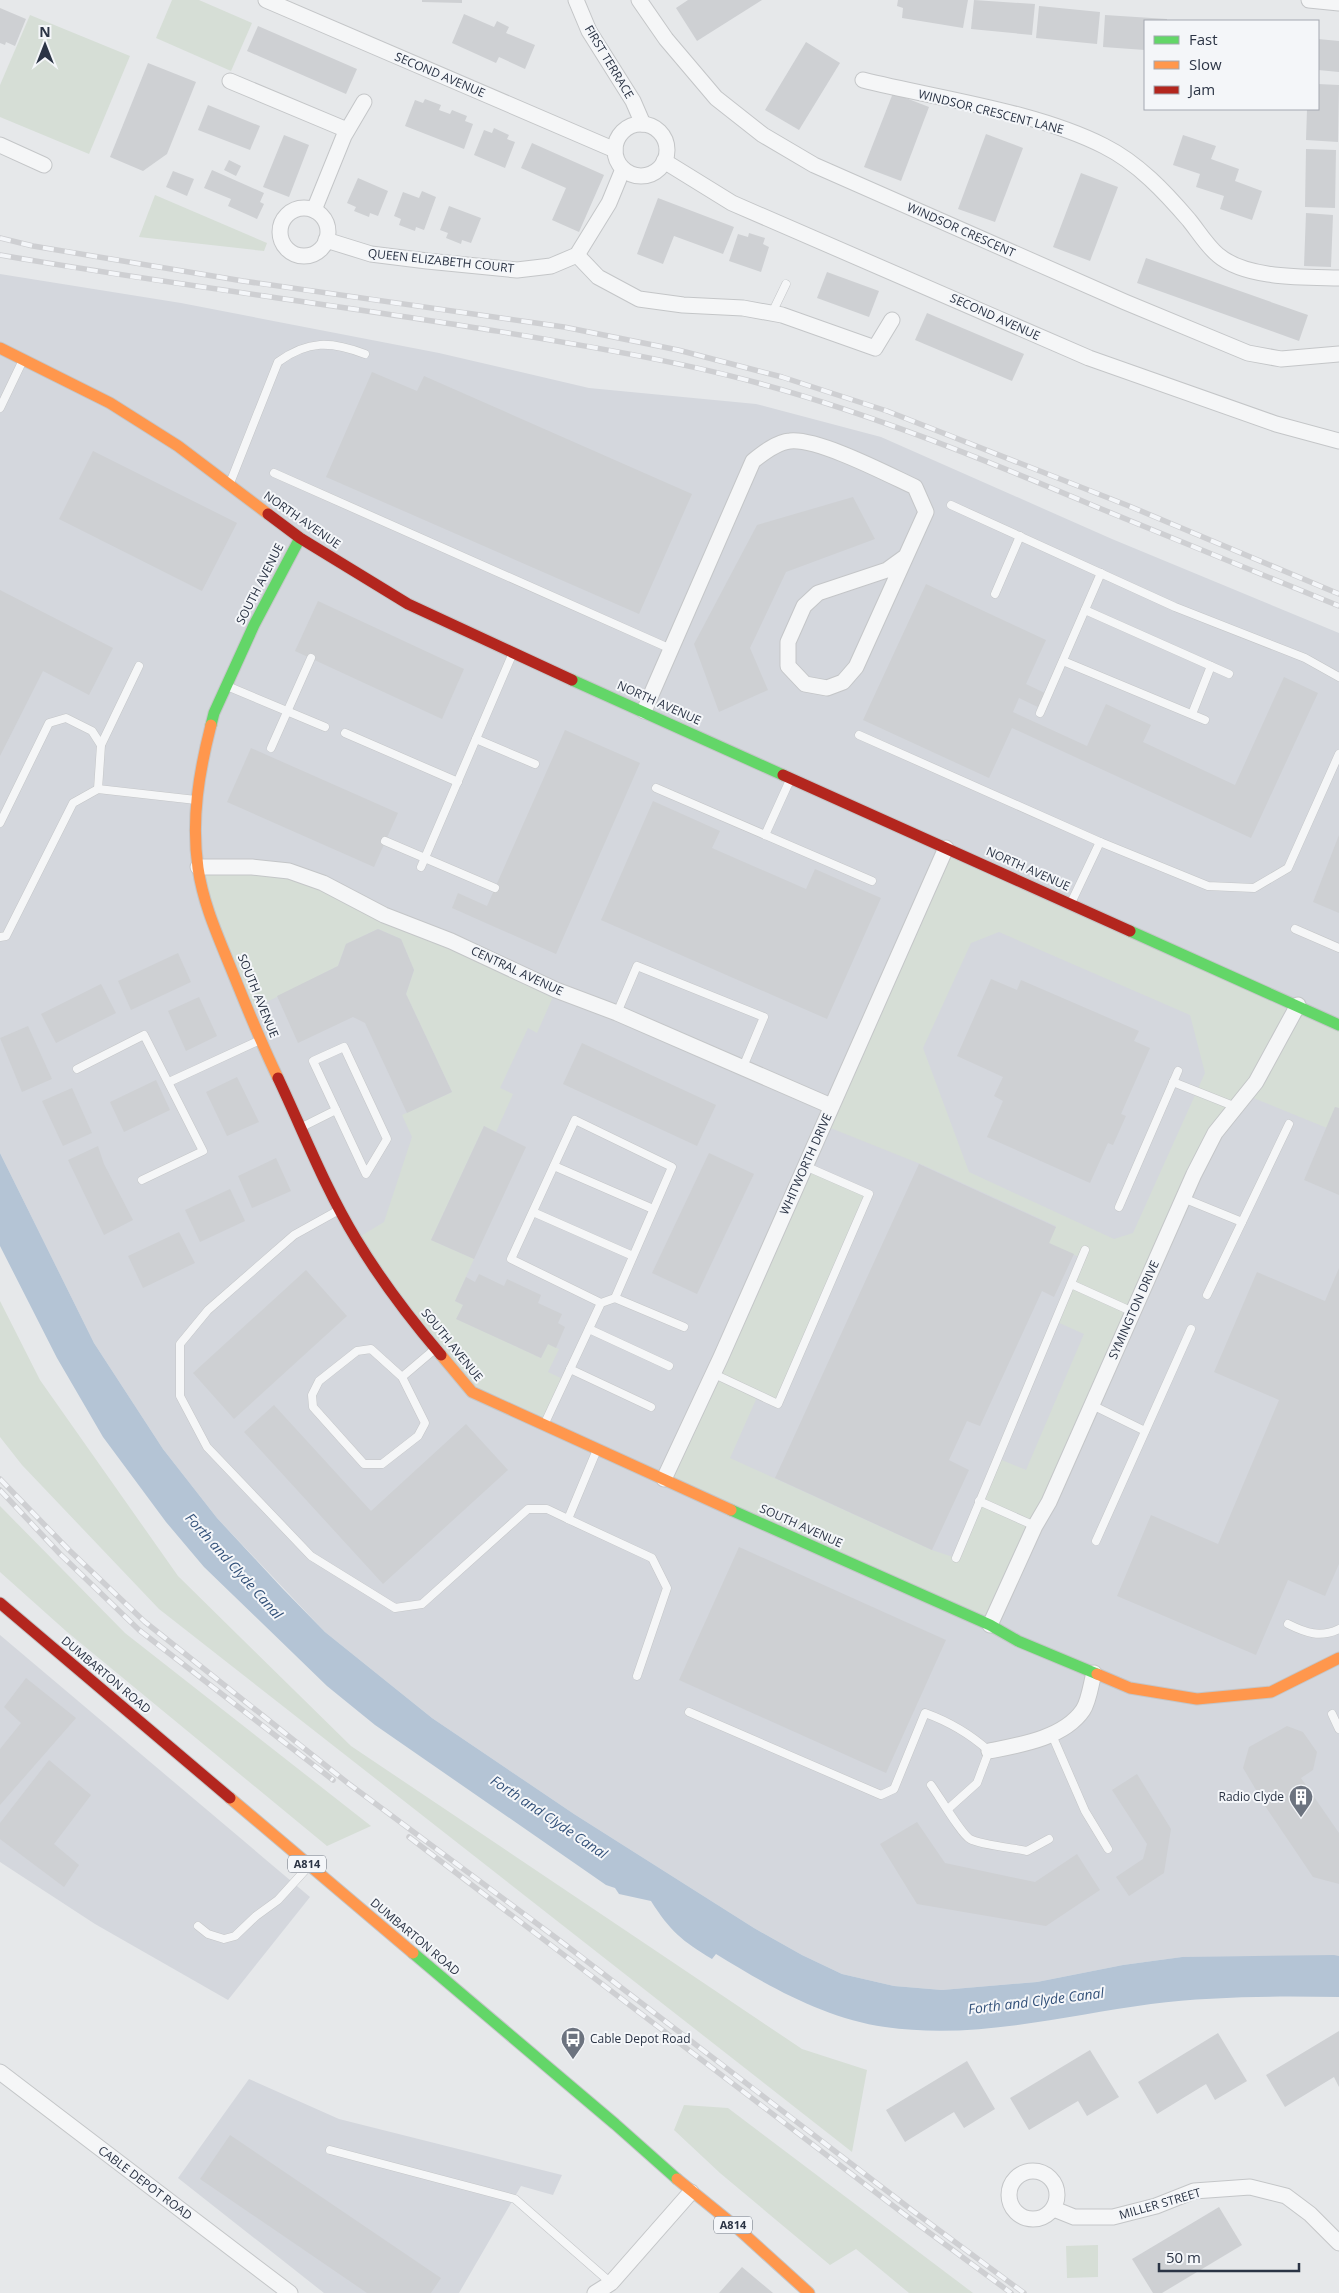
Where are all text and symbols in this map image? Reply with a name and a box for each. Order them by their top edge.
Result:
north arrow [20,20,70,70]
legend [1144,20,1319,110]
text: N [39,22,51,41]
street label: FIRST TERRACE [581,22,638,102]
text: Fast [1189,29,1218,49]
street label: SECOND AVENUE [392,48,488,101]
text: Slow [1189,54,1222,74]
text: Jam [1187,79,1215,99]
street label: WINDSOR CRESCENT LANE [917,85,1066,138]
street label: WINDSOR CRESCENT [904,198,1018,261]
street label: QUEEN ELIZABETH COURT [367,244,515,277]
street label: SECOND AVENUE [947,289,1043,344]
street label: NORTH AVENUE [260,487,344,552]
street label: SOUTH AVENUE [232,540,287,627]
street label: NORTH AVENUE [615,676,704,729]
street label: NORTH AVENUE [984,842,1073,895]
street label: CENTRAL AVENUE [468,942,566,999]
street label: SOUTH AVENUE [234,951,283,1040]
street label: WHITWORTH DRIVE [775,1110,836,1217]
street label: SYMINGTON DRIVE [1104,1258,1163,1362]
street label: SOUTH AVENUE [418,1305,487,1385]
street label: SOUTH AVENUE [757,1500,845,1551]
water label: Forth and Clyde Canal [182,1509,287,1623]
street label: DUMBARTON ROAD [58,1632,155,1717]
water label: Forth and Clyde Canal [487,1770,612,1863]
building icon: Radio Clyde [1288,1784,1314,1818]
place label: Radio Clyde [1219,1788,1284,1805]
road number: A814 [288,1856,326,1872]
street label: DUMBARTON ROAD [367,1894,464,1979]
water label: Forth and Clyde Canal [967,1983,1105,2018]
bus stop icon: Cable Depot Road [560,2026,586,2060]
place label: Cable Depot Road [590,2030,691,2047]
street label: CABLE DEPOT ROAD [95,2142,196,2224]
street label: MILLER STREET [1117,2184,1203,2223]
road number: A814 [714,2216,752,2234]
scale bar [1159,2240,1299,2272]
text: 50 m [1166,2247,1201,2267]

